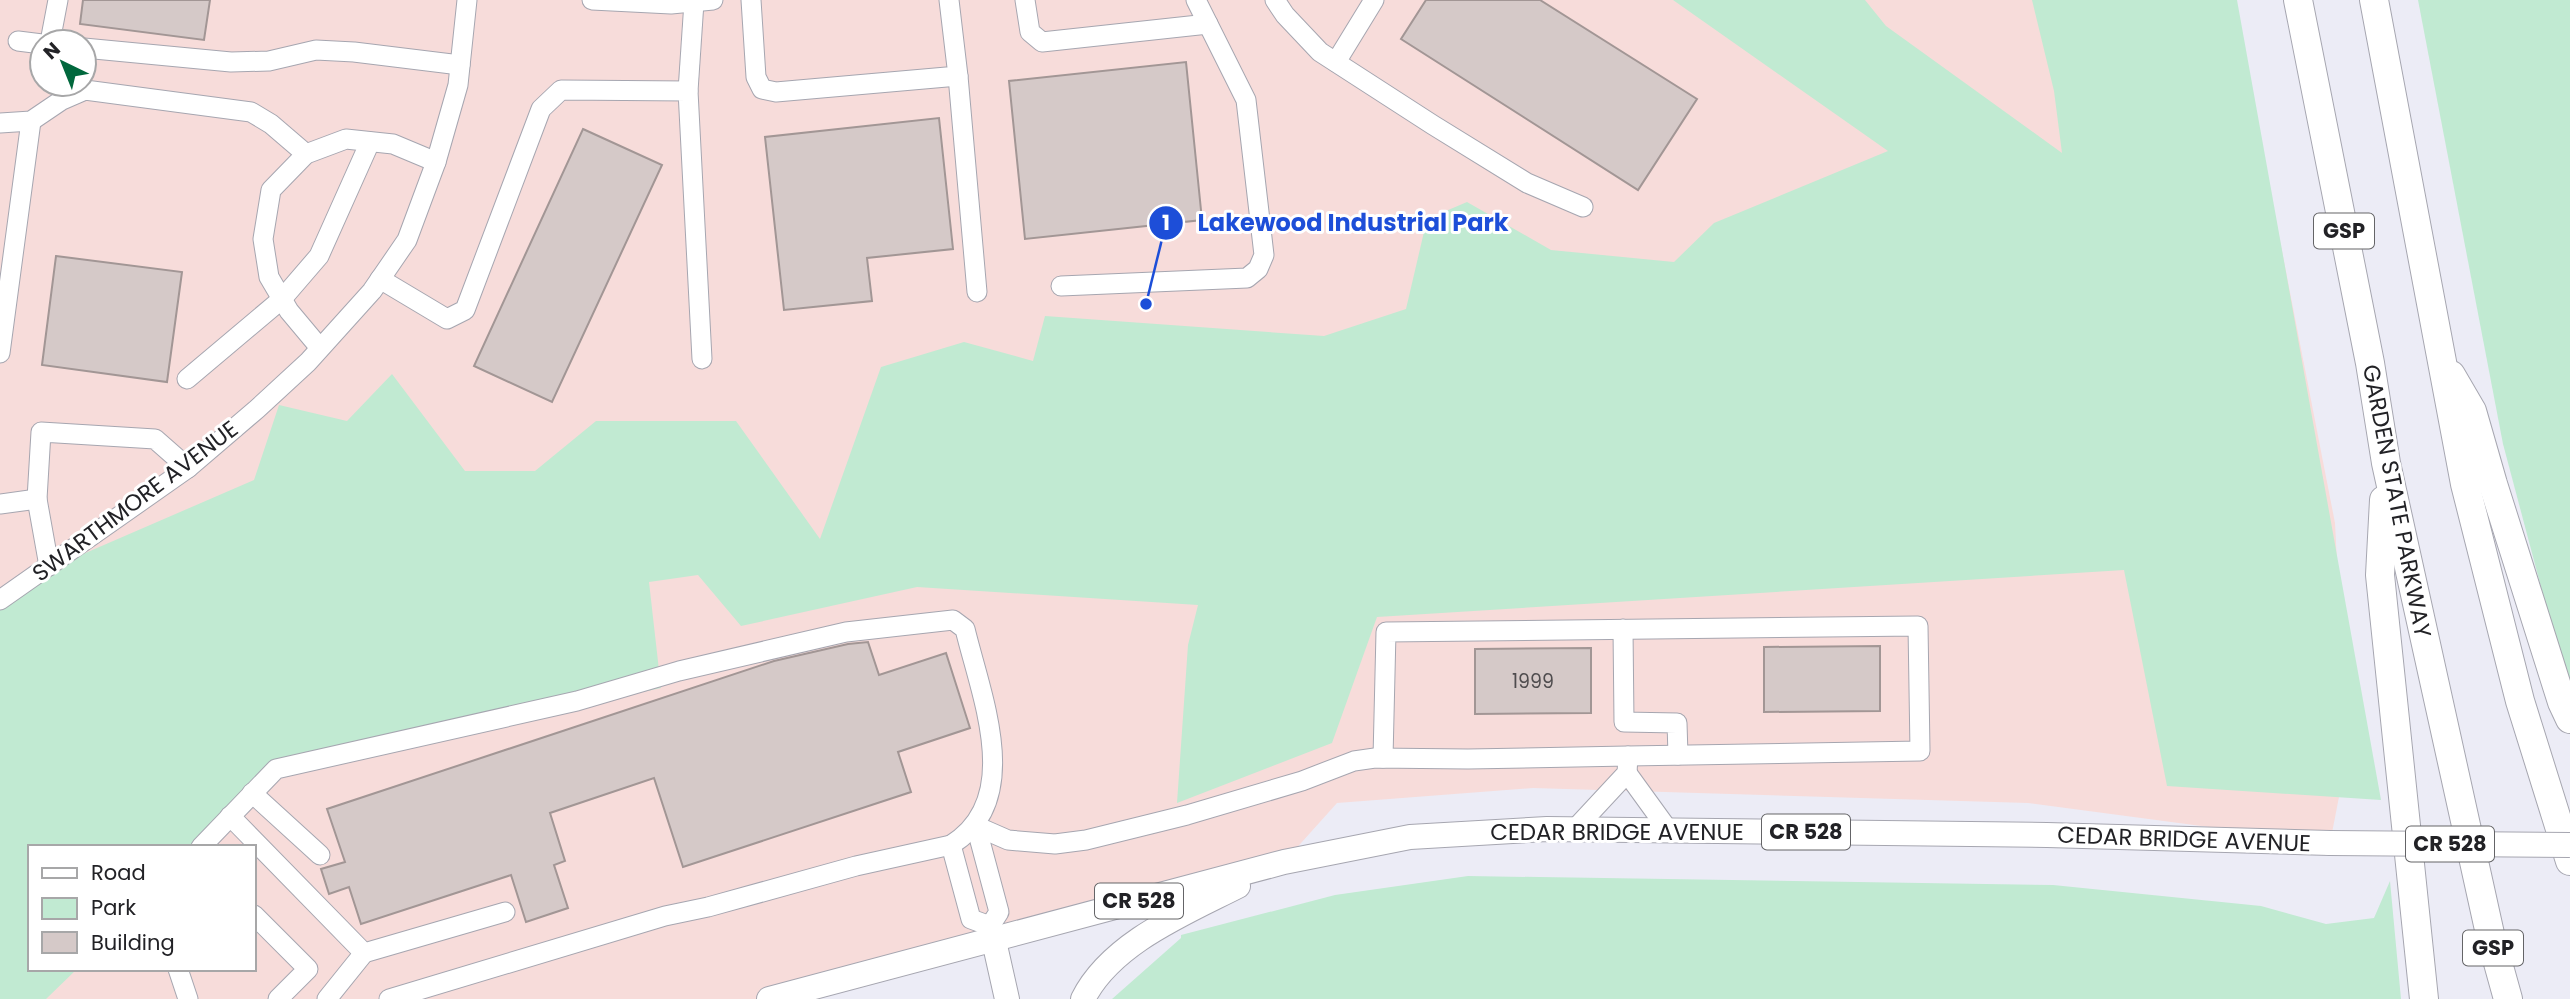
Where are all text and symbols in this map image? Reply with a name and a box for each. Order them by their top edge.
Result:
north arrow [28,28,98,98]
text: N [37,36,66,66]
callout: Lakewood Industrial Park [1148,200,1522,245]
text: Lakewood Industrial Park [1197,206,1509,239]
text: 1 [1162,208,1170,237]
road number: GSP [2314,214,2374,248]
street label: GARDEN STATE PARKWAY [2355,362,2439,640]
street label: SWARTHMORE AVENUE [26,413,244,589]
house number: 1999 [1512,668,1554,695]
road number: CR 528 [1762,814,1850,850]
street label: CEDAR BRIDGE AVENUE [1490,816,1744,848]
street label: CEDAR BRIDGE AVENUE [2057,819,2311,859]
road number: CR 528 [2406,826,2494,862]
legend [28,845,256,971]
text: Road [91,858,146,887]
road number: CR 528 [1095,884,1183,918]
text: Park [91,893,136,922]
text: Building [91,928,175,957]
road number: GSP [2463,930,2523,965]

